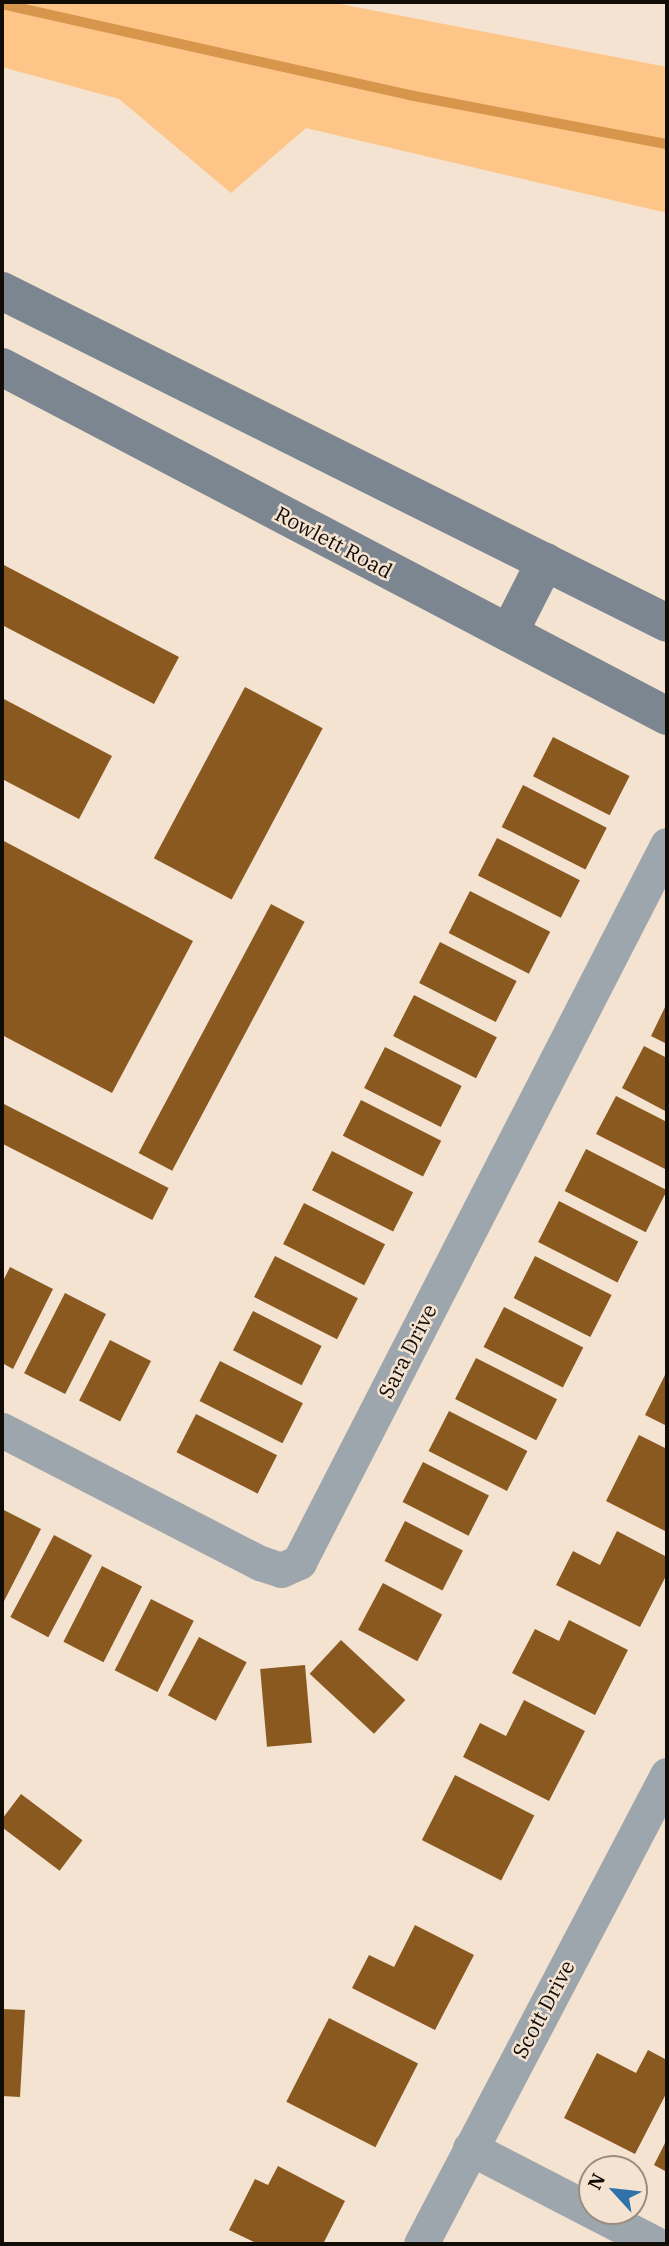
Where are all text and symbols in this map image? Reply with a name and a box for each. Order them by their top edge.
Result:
street label: Rowlett Road [271,501,397,583]
street label: Sara Drive [373,1300,441,1402]
street label: Scott Drive [507,1956,579,2062]
north arrow [578,2155,648,2225]
text: N [582,2169,610,2194]

